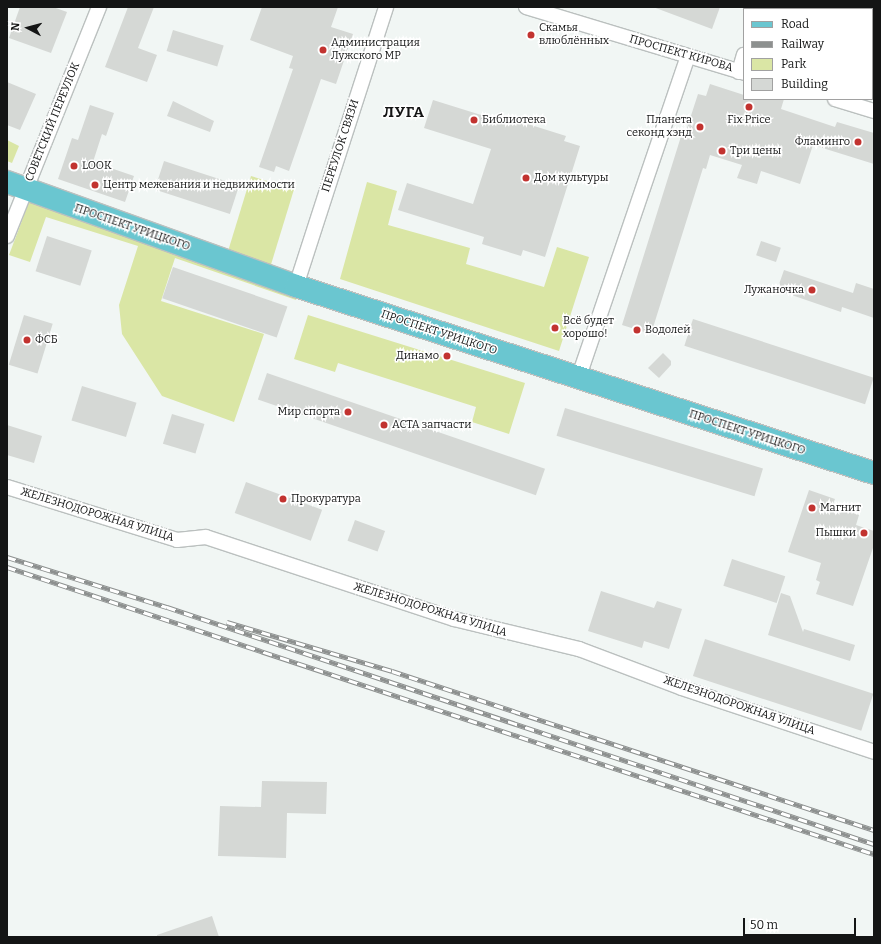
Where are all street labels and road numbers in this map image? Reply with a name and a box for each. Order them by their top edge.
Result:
street label: ПРОСПЕКТ КИРОВА [628,33,734,75]
street label: СОВЕТСКИЙ ПЕРЕУЛОК [23,60,83,184]
street label: ПЕРЕУЛОК СВЯЗИ [320,98,362,194]
street label: ПРОСПЕКТ УРИЦКОГО [72,202,192,254]
street label: ПРОСПЕКТ УРИЦКОГО [379,308,499,358]
street label: ПРОСПЕКТ УРИЦКОГО [687,408,807,458]
street label: ЖЕЛЕЗНОДОРОЖНАЯ УЛИЦА [19,485,175,545]
street label: ЖЕЛЕЗНОДОРОЖНАЯ УЛИЦА [352,580,508,640]
street label: ЖЕЛЕЗНОДОРОЖНАЯ УЛИЦА [661,674,817,738]

